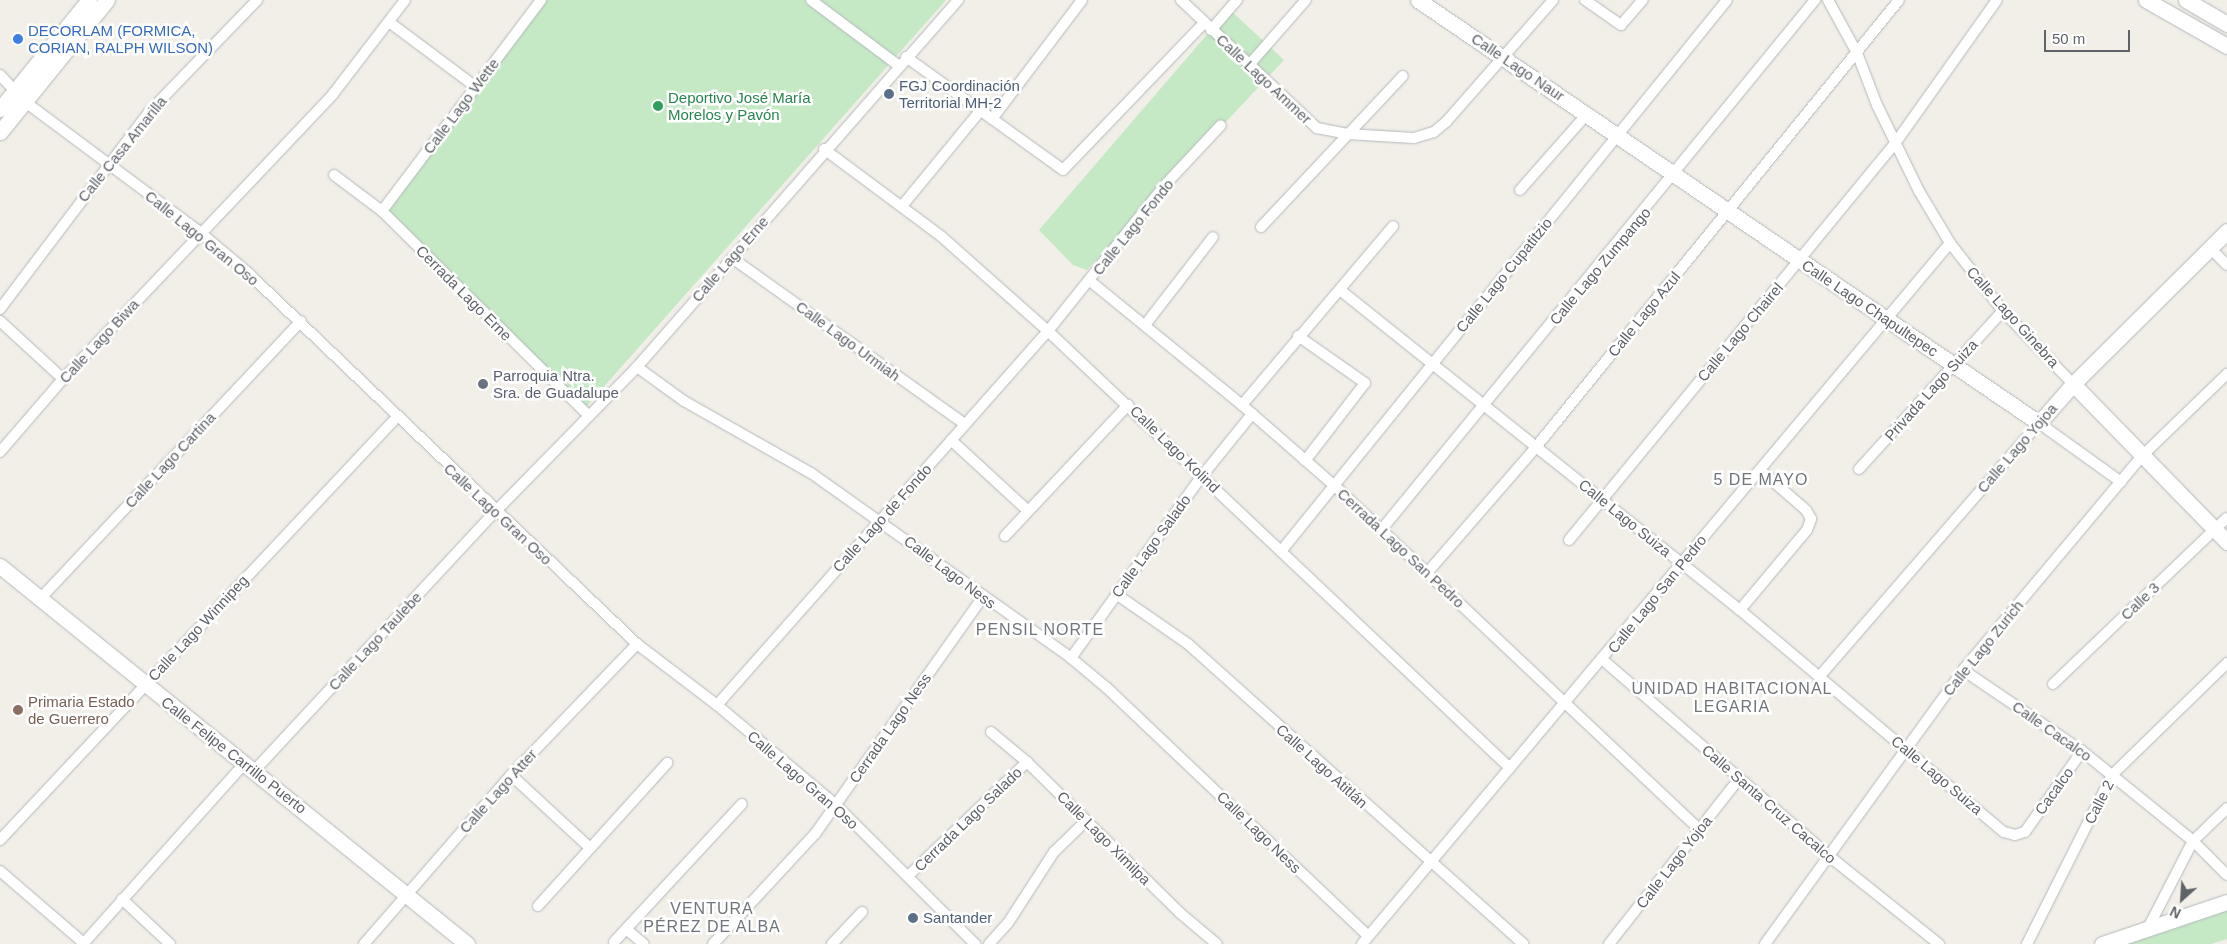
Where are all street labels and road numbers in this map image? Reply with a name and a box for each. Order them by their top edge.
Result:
street label: Calle Lago Naur [1468,29,1568,105]
street label: Calle Lago Ammer [1212,30,1316,128]
street label: Calle Lago Wette [419,55,503,157]
street label: Calle Casa Amarilla [74,92,170,206]
street label: Calle Lago Fondo [1089,175,1177,279]
street label: Calle Lago Gran Oso [142,187,262,289]
street label: Calle Lago Zumpango [1546,204,1654,328]
street label: Calle Lago Erne [688,213,772,305]
street label: Calle Lago Cupatitzio [1452,214,1556,336]
street label: Cerrada Lago Erne [413,242,515,344]
street label: Calle Lago Chapultepec [1799,256,1941,360]
street label: Calle Lago Ginebra [1963,263,2063,371]
street label: Calle Lago Azul [1604,268,1684,360]
street label: Calle Lago Chairel [1693,279,1787,385]
street label: Calle Lago Biwa [55,295,143,387]
street label: Calle Lago Urmiah [792,297,904,385]
street label: Privada Lago Suiza [1881,336,1981,444]
street label: Calle Lago Yojoa [1973,400,2061,496]
street label: Calle Lago Kolind [1126,402,1224,496]
street label: Calle Lago Cartina [121,408,219,512]
street label: Calle Lago Gran Oso [440,459,556,569]
street label: Calle Lago de Fondo [829,460,935,576]
street label: Calle Lago Suiza [1575,475,1675,561]
street label: Cerrada Lago San Pedro [1334,485,1468,611]
street label: Calle Lago Salado [1108,491,1194,601]
street label: Calle Lago San Pedro [1604,531,1710,657]
street label: Calle Lago Ness [901,532,999,612]
street label: Calle Lago Winnipeg [144,571,252,685]
street label: Calle 3 [2117,578,2163,624]
street label: Calle Lago Taulebe [325,588,425,694]
street label: Calle Lago Zurich [1939,597,2027,699]
street label: Cerrada Lago Ness [845,670,935,786]
street label: Calle Felipe Carrillo Puerto [158,693,310,817]
street label: Calle Cacalco [2009,697,2095,765]
street label: Calle Lago Atitlán [1272,720,1372,812]
street label: Calle Lago Gran Oso [744,727,862,833]
street label: Calle Lago Suiza [1888,732,1986,818]
street label: Calle Santa Cruz Cacalco [1698,741,1840,867]
street label: Calle Lago Atter [455,745,541,837]
street label: Cerrada Lago Salado [910,763,1026,875]
street label: Cacalco [2031,764,2077,818]
street label: Calle 2 [2080,777,2118,827]
street label: Calle Lago Ximilpa [1053,787,1155,889]
street label: Calle Lago Ness [1213,787,1305,877]
street label: Calle Lago Yojoa [1632,812,1716,912]

